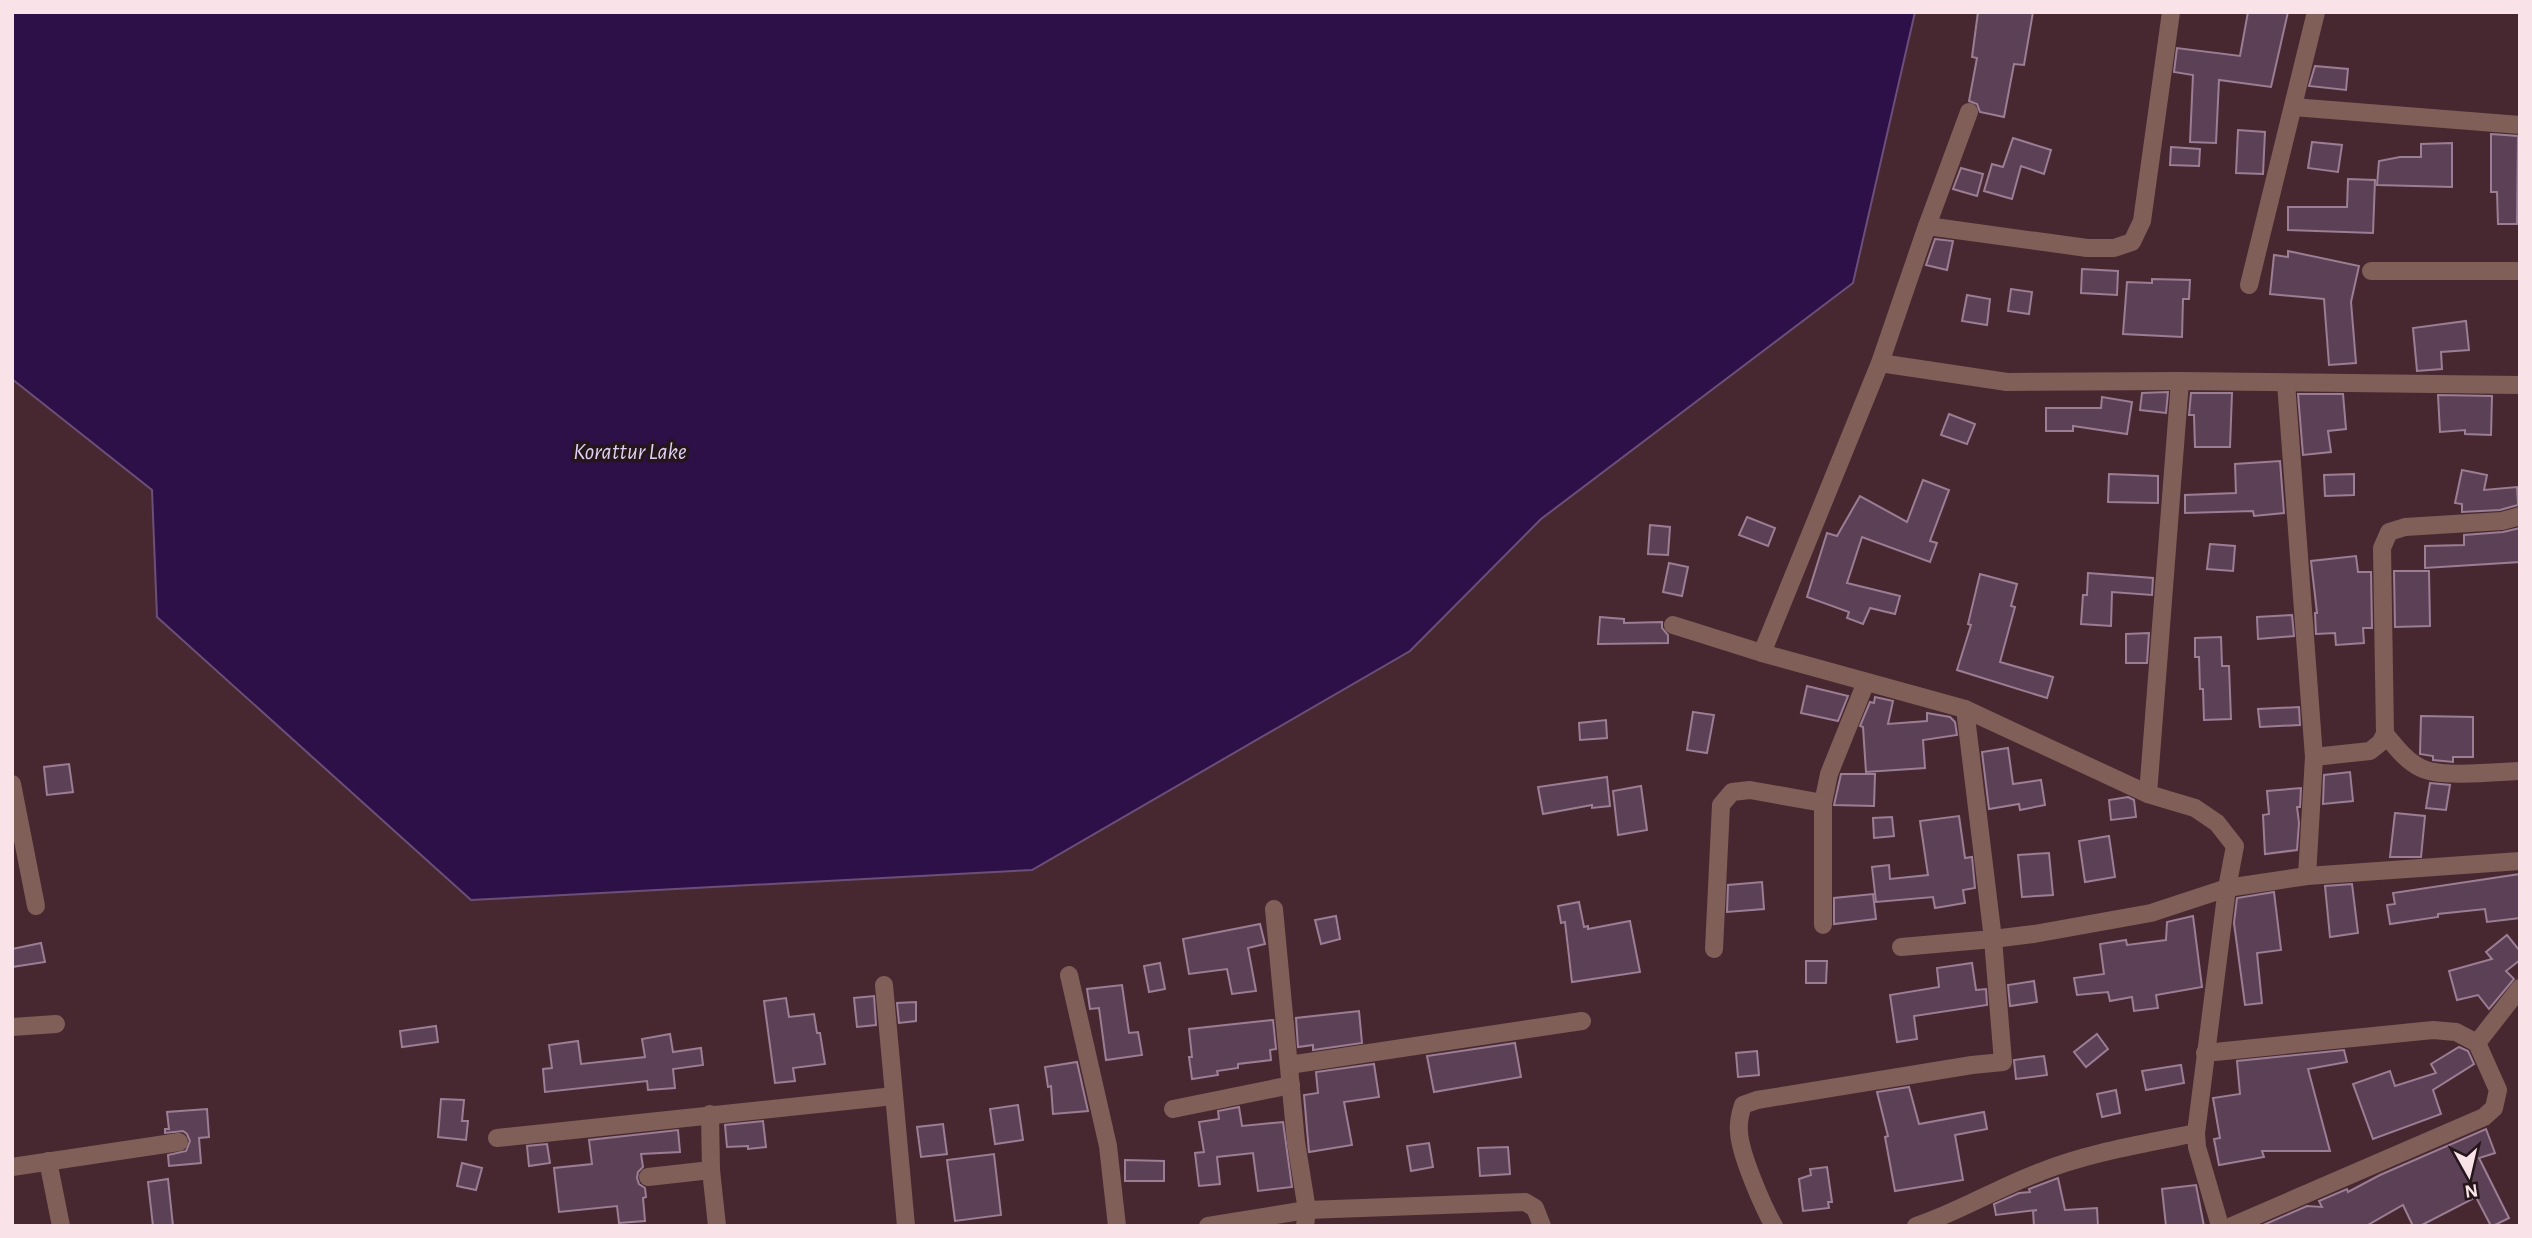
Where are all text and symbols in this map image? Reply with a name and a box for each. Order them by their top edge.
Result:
water label: Korattur Lake [573,441,687,464]
north arrow [2434,1140,2504,1210]
text: N [2463,1180,2479,1201]

